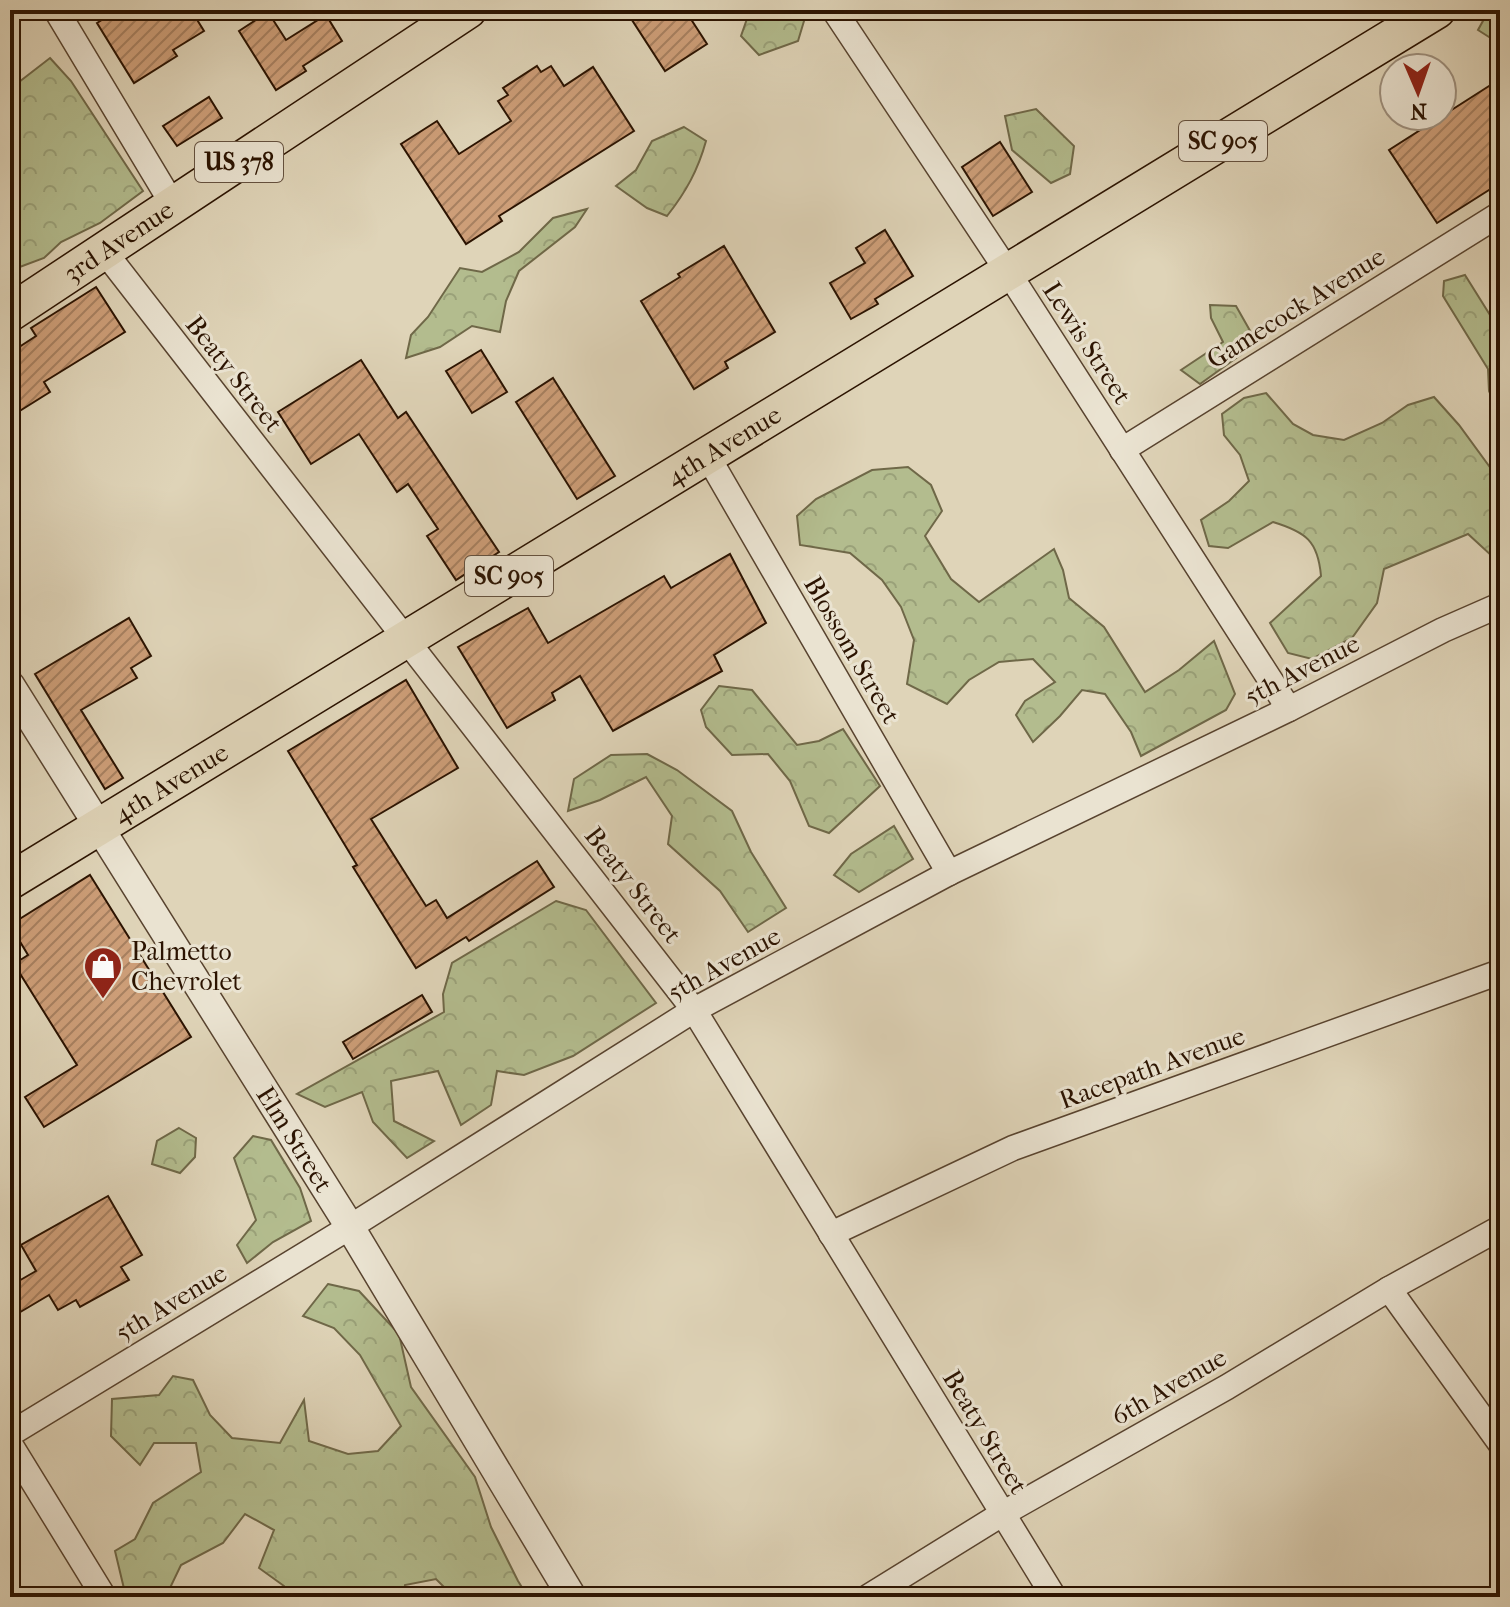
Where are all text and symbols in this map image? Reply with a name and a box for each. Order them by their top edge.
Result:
north arrow [1378,52,1458,132]
text: N [1410,98,1427,124]
road number: SC 905 [1179,121,1267,161]
road number: US 378 [195,142,283,182]
street label: 3rd Avenue [58,194,179,289]
street label: Gamecock Avenue [1201,241,1391,375]
street label: Lewis Street [1036,276,1138,410]
street label: Beaty Street [179,310,289,439]
street label: 4th Avenue [661,399,787,492]
road number: SC 905 [465,556,553,596]
street label: Blossom Street [797,571,907,730]
street label: 5th Avenue [1239,628,1365,712]
street label: 4th Avenue [107,736,234,830]
street label: Beaty Street [578,821,688,950]
street label: 5th Avenue [662,920,786,1008]
place label: Palmetto Chevrolet [131,936,242,997]
shop icon: Palmetto Chevrolet [82,945,124,1000]
street label: Racepath Avenue [1055,1020,1249,1116]
street label: Elm Street [250,1080,340,1198]
street label: 5th Avenue [110,1258,233,1348]
street label: 6th Avenue [1106,1342,1232,1432]
street label: Beaty Street [936,1364,1034,1500]

